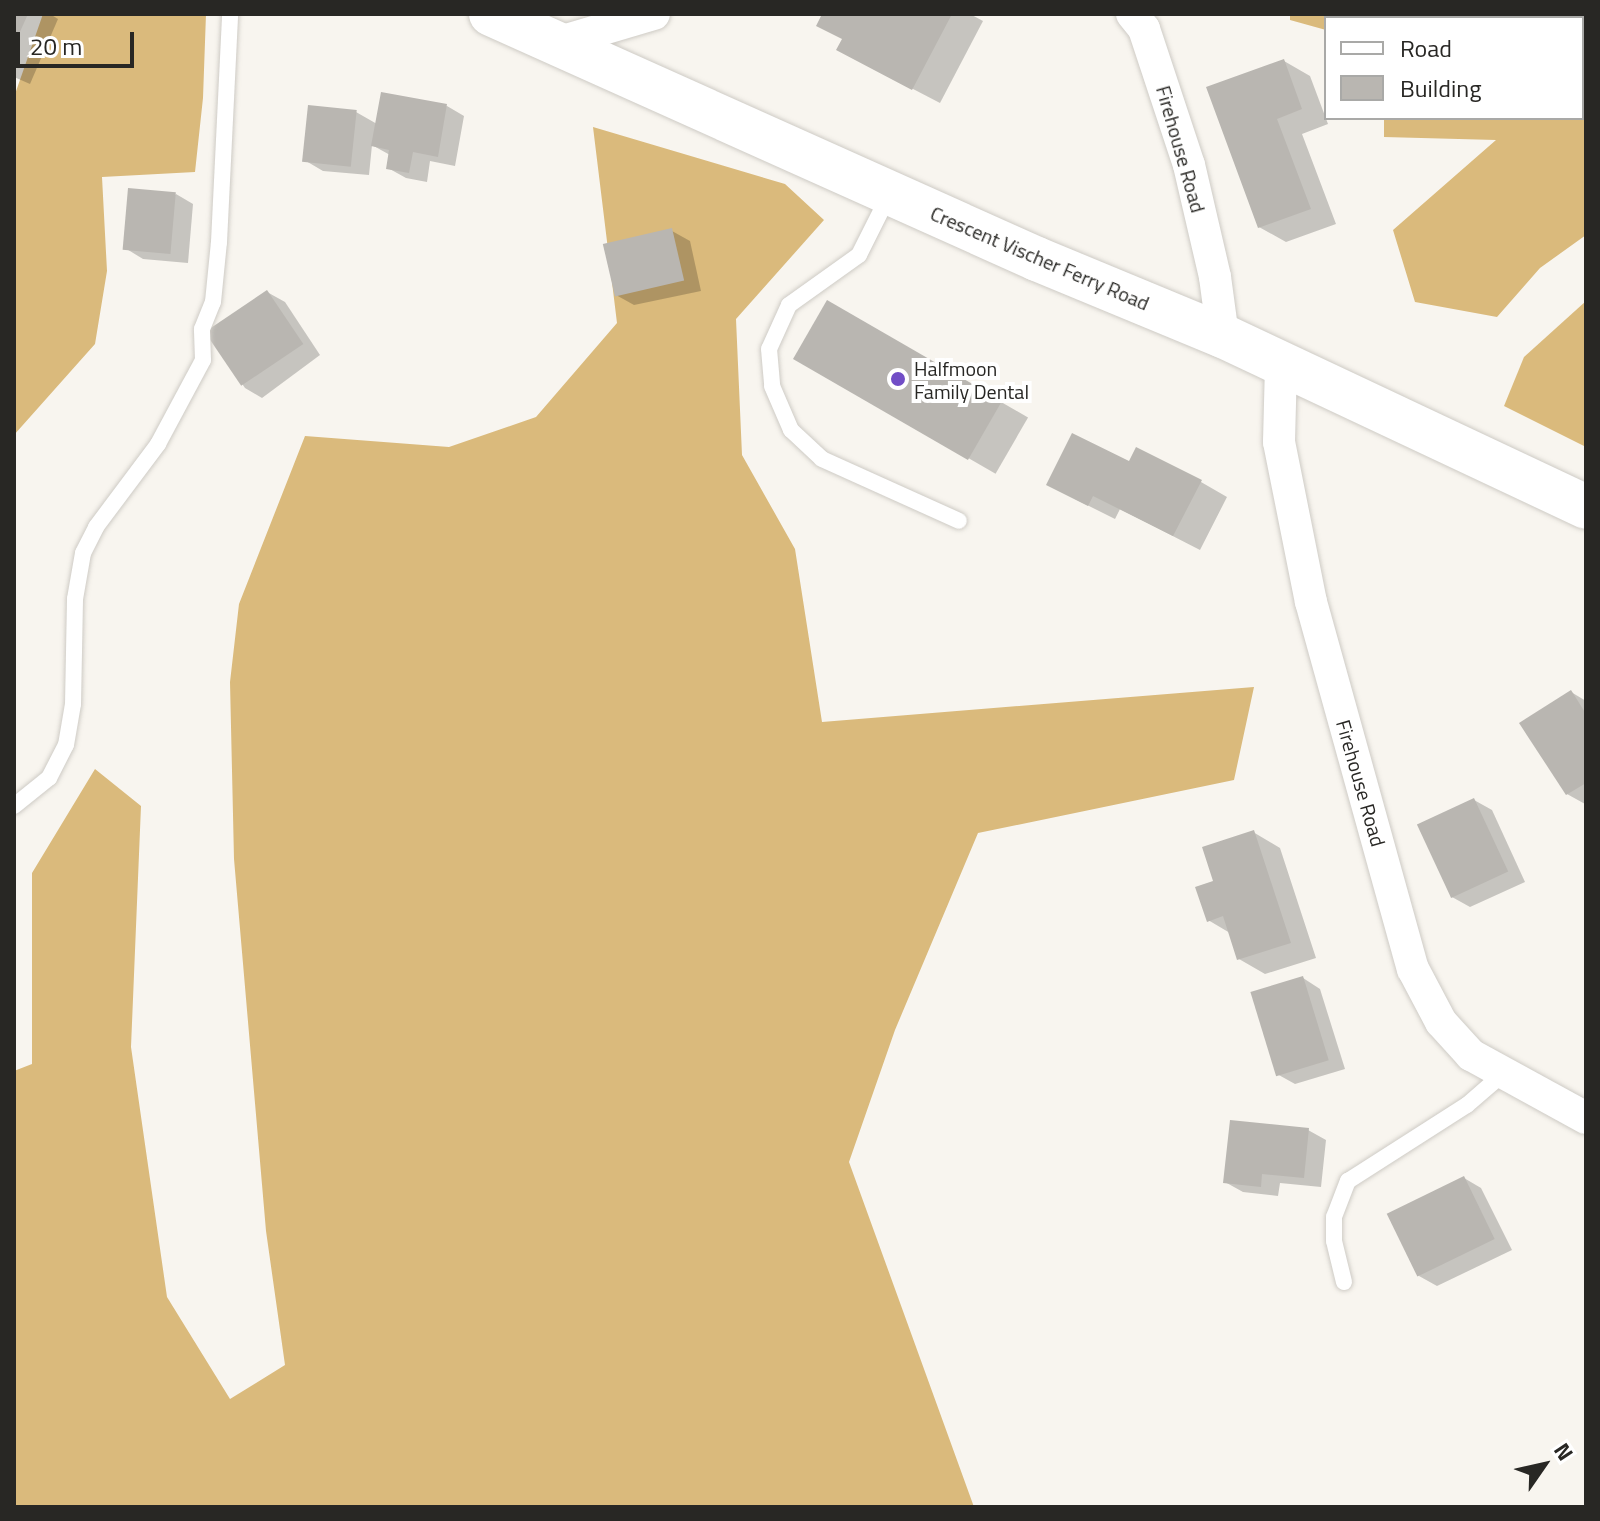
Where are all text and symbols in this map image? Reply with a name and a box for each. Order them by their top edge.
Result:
scale bar [20,16,138,66]
legend [1324,16,1584,120]
text: 20 m [30,28,82,64]
text: Road [1400,30,1452,66]
text: Building [1400,70,1482,106]
street label: Firehouse Road [1151,83,1211,215]
street label: Crescent Vischer Ferry Road [927,201,1153,315]
place label: Halfmoon Family Dental [914,356,1029,403]
marker: Halfmoon Family Dental [889,370,907,388]
street label: Firehouse Road [1331,717,1391,849]
north arrow [1504,1425,1584,1505]
text: N [1546,1436,1582,1467]

